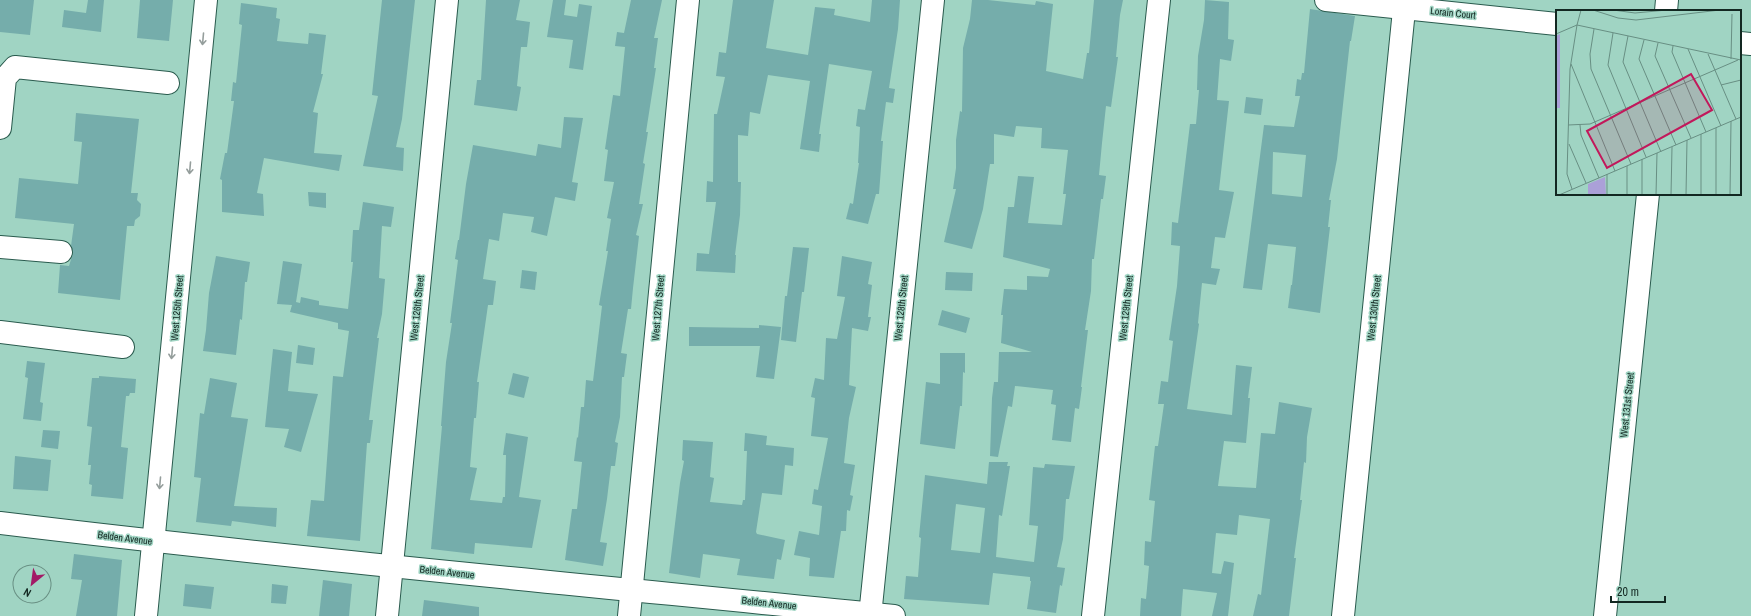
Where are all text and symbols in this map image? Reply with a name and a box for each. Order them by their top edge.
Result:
street label: Lorain Court [1430,4,1477,22]
inset map [1556,10,1741,195]
one-way arrow [199,32,206,45]
one-way arrow [186,161,194,174]
street label: West 125th Street [168,274,186,341]
street label: West 126th Street [407,274,427,341]
street label: West 127th Street [649,274,667,341]
street label: West 128th Street [891,274,911,341]
street label: West 129th Street [1116,274,1136,341]
street label: West 130th Street [1364,274,1384,341]
one-way arrow [169,346,176,359]
street label: West 131st Street [1617,371,1637,438]
one-way arrow [156,476,164,489]
street label: Belden Avenue [97,528,154,548]
street label: Belden Avenue [419,563,475,581]
north arrow [12,564,52,604]
scale bar [1611,578,1665,604]
text: 20 m [1617,584,1639,600]
text: N [21,585,33,600]
street label: Belden Avenue [741,594,797,612]

